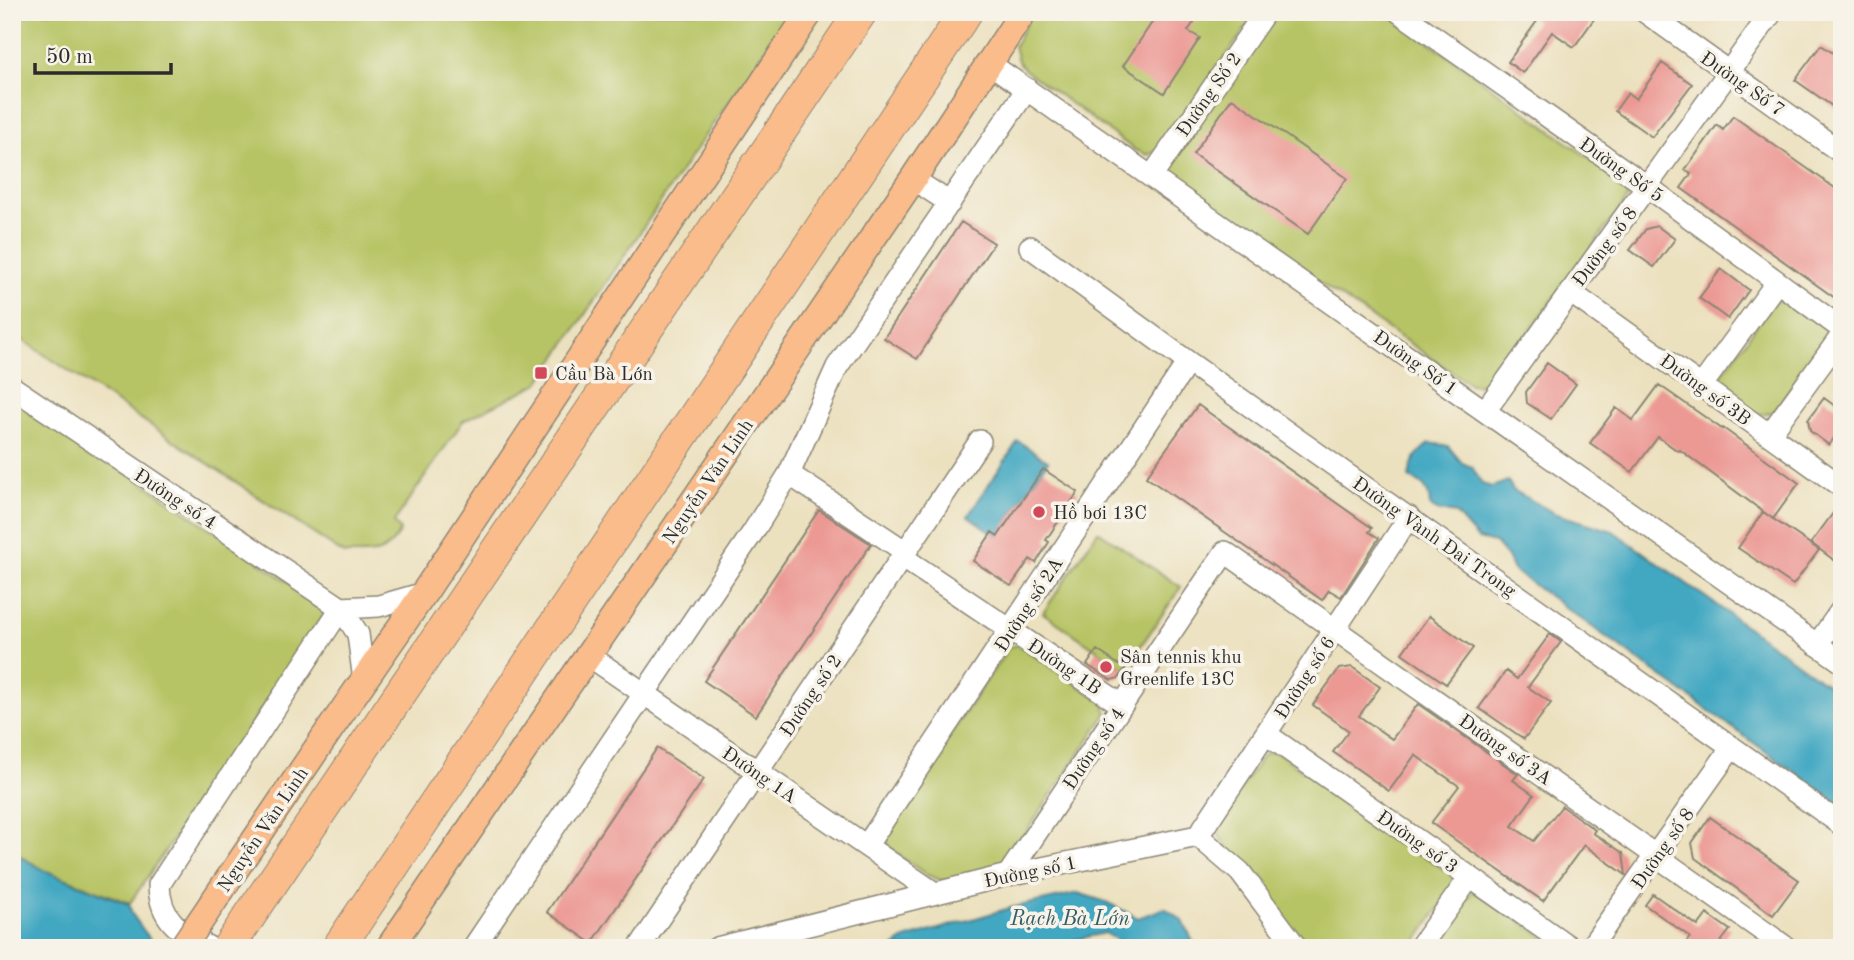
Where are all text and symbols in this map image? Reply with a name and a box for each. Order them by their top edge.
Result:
scale bar [35,32,172,76]
text: 50 m [46,47,93,68]
street label: Đường Số 7 [1696,48,1788,121]
street label: Đường Số 2 [1173,49,1246,141]
street label: Đường Số 5 [1575,134,1667,207]
street label: Đường số 8 [1569,204,1642,291]
street label: Đường Số 1 [1369,327,1461,400]
street label: Đường số 3B [1656,351,1754,430]
place label: Cầu Bà Lớn [555,363,653,385]
marker: Cầu Bà Lớn [533,365,549,381]
street label: Nguyễn Văn Linh [659,415,758,548]
street label: Đường số 4 [130,466,220,534]
street label: Đường Vành Đai Trong [1348,474,1519,602]
place label: Hồ bơi 13C [1053,502,1147,524]
marker: Hồ bơi 13C [1031,504,1047,520]
street label: Đường số 2A [992,554,1068,656]
street label: Đường số 6 [1272,633,1340,723]
street label: Đường 1B [1023,637,1104,699]
place label: Sân tennis khu Greenlife 13C [1120,649,1242,690]
street label: Đường số 2 [777,652,846,741]
marker: Sân tennis khu Greenlife 13C [1098,659,1114,675]
street label: Đường số 4 [1060,705,1129,794]
street label: Đường số 3A [1455,711,1555,790]
street label: Đường 1A [718,744,800,808]
street label: Nguyễn Văn Linh [214,763,313,896]
street label: Đường số 8 [1628,805,1699,893]
street label: Đường số 3 [1373,807,1461,878]
street label: Đường số 1 [982,853,1078,893]
water label: Rạch Bà Lớn [1009,909,1130,930]

